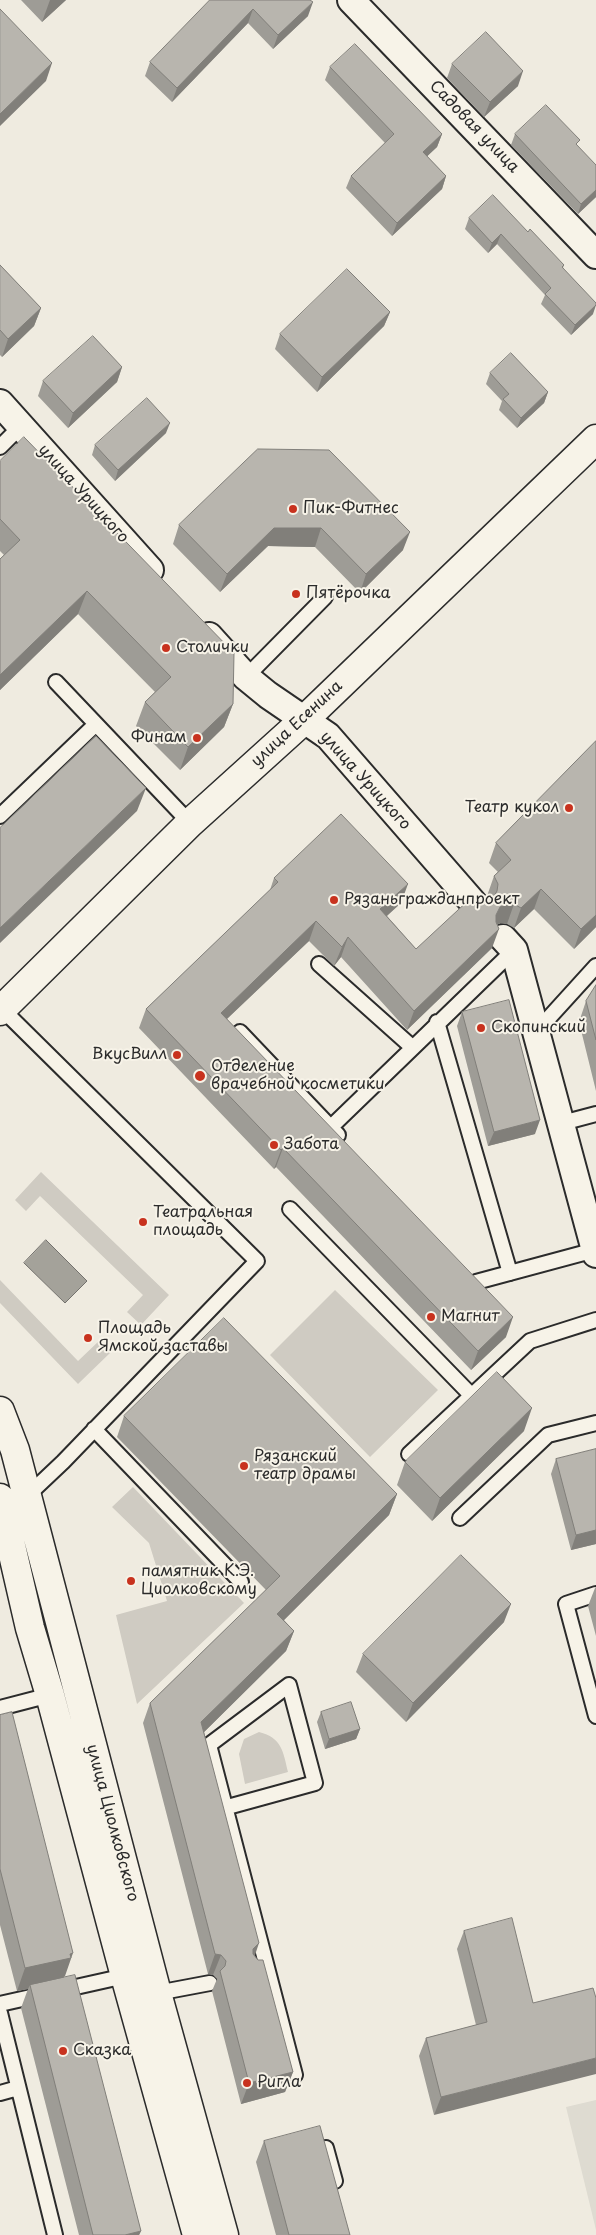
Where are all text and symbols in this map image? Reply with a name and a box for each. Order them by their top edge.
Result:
street label: Садовая улица [425,77,523,177]
street label: улица Урицкого [34,441,132,547]
place label: Пик-Фитнес [303,499,398,519]
marker: Пик-Фитнес [287,503,299,515]
place label: Пятёрочка [306,584,391,604]
marker: Пятёрочка [290,588,302,600]
place label: Столички [176,638,249,658]
marker: Столички [160,642,172,654]
street label: улица Есенина [247,677,347,771]
place label: Финам [131,728,187,748]
street label: улица Урицкого [316,728,414,834]
marker: Финам [191,732,203,744]
place label: Театр кукол [465,798,559,818]
marker: Театр кукол [563,802,575,814]
place label: Рязаньгражданпроект [344,890,519,910]
marker: Рязаньгражданпроект [328,894,340,906]
place label: Скопинский [491,1018,586,1038]
marker: Скопинский [475,1022,487,1034]
place label: ВкусВилл [92,1045,167,1065]
marker: ВкусВилл [171,1049,183,1061]
place label: Отделение врачебной косметики [211,1057,385,1095]
marker: Отделение врачебной косметики [193,1069,207,1083]
place label: Забота [284,1135,339,1155]
marker: Забота [268,1139,280,1151]
place label: Театральная площадь [153,1203,253,1241]
marker: Театральная площадь [137,1216,149,1228]
place label: Магнит [441,1307,500,1327]
marker: Магнит [425,1311,437,1323]
place label: Площадь Ямской заставы [98,1319,228,1357]
marker: Площадь Ямской заставы [82,1332,94,1344]
place label: Рязанский театр драмы [254,1447,356,1485]
marker: Рязанский театр драмы [238,1460,250,1472]
place label: памятник К.Э. Циолковскому [141,1562,257,1600]
marker: памятник К.Э. Циолковскому [125,1575,137,1587]
street label: улица Циолковского [82,1742,142,1904]
place label: Сказка [73,2041,131,2061]
marker: Сказка [57,2045,69,2057]
place label: Ригла [257,2073,301,2093]
marker: Ригла [241,2077,253,2089]

